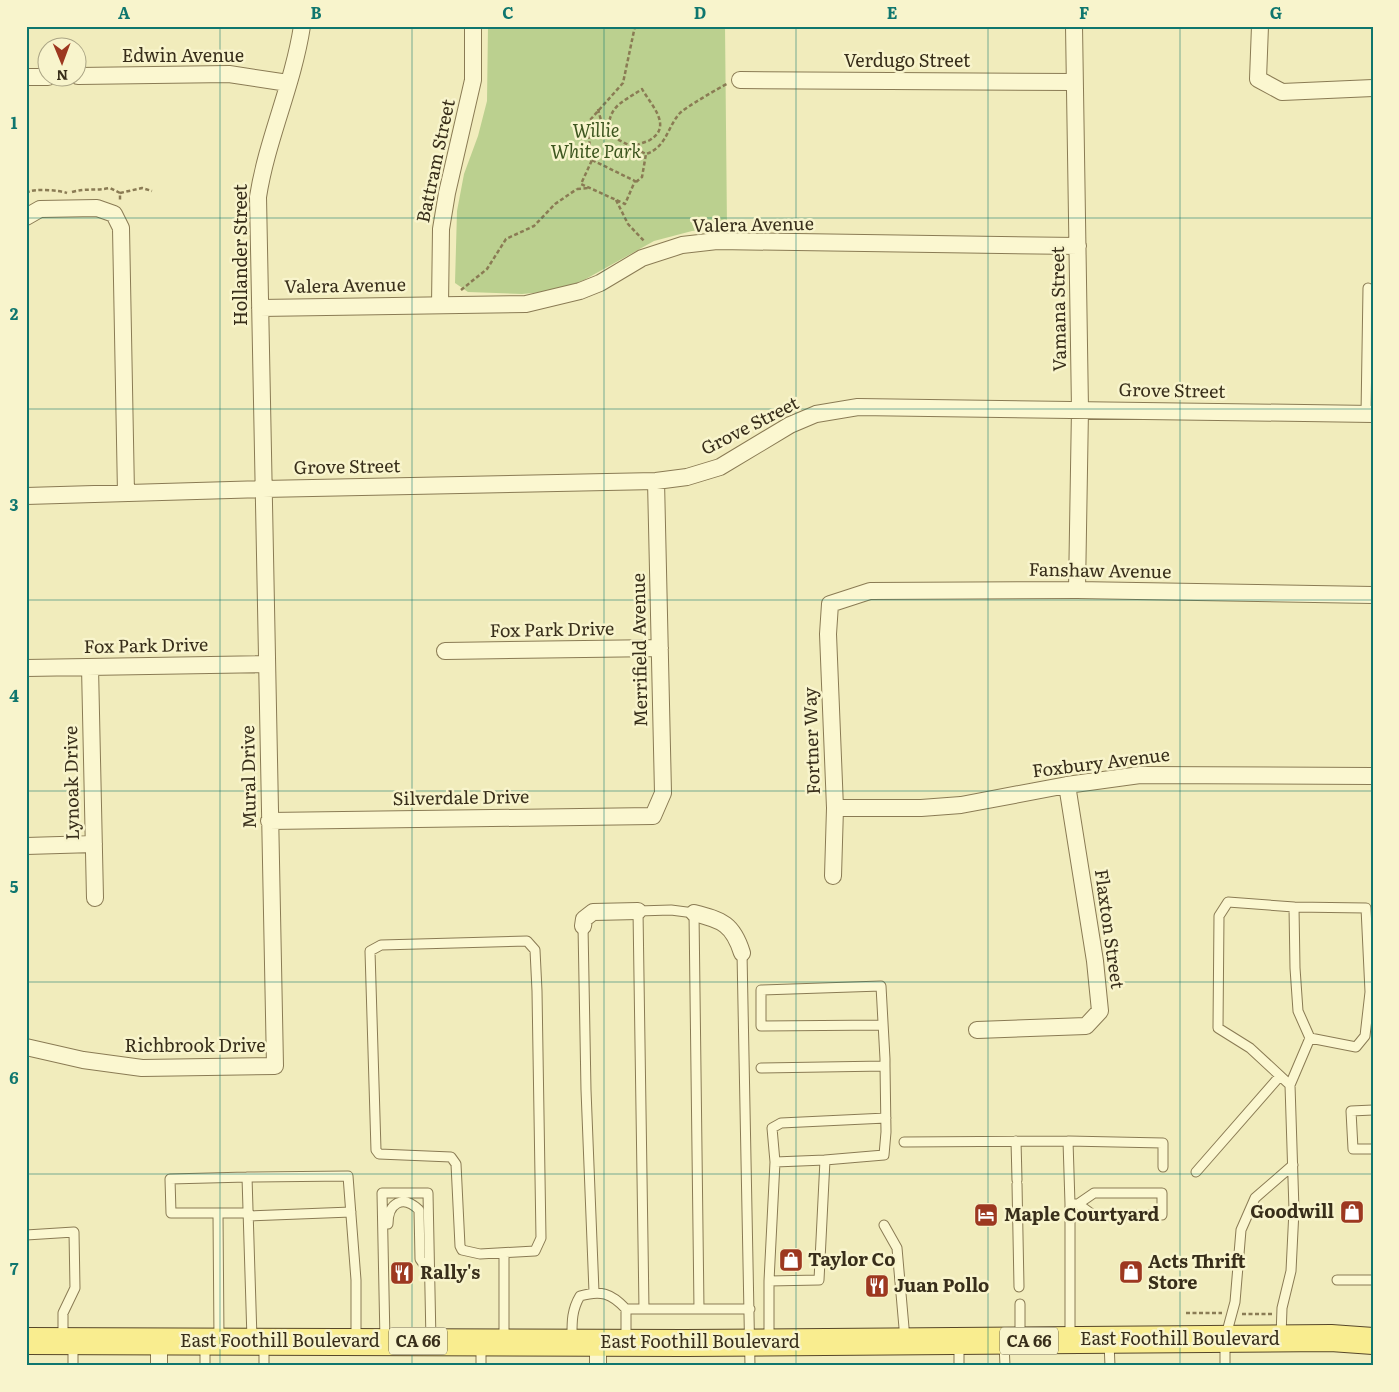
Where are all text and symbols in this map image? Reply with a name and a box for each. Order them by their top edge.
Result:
text: A [118,0,130,24]
text: B [310,0,322,24]
text: C [502,0,514,24]
text: D [694,0,706,24]
text: E [887,0,898,24]
text: F [1079,0,1089,24]
text: G [1270,0,1282,24]
north arrow [38,38,88,88]
street label: Edwin Avenue [122,41,244,68]
street label: Verdugo Street [844,46,971,73]
text: N [56,66,68,86]
street label: Battram Street [408,96,461,225]
text: 1 [11,110,18,134]
park label: Willie White Park [551,116,642,164]
street label: Hollander Street [226,183,253,326]
street label: Valera Avenue [692,209,814,238]
street label: Vamana Street [1043,245,1072,372]
street label: Valera Avenue [284,270,406,299]
text: 2 [10,301,19,325]
street label: Grove Street [1118,375,1226,404]
street label: Grove Street [696,388,804,461]
street label: Grove Street [293,451,401,480]
text: 3 [10,492,19,516]
street label: Fanshaw Avenue [1028,555,1172,584]
street label: Merrifield Avenue [624,573,653,727]
street label: Fox Park Drive [489,614,615,643]
street label: Fox Park Drive [83,630,209,659]
text: 4 [9,683,19,707]
street label: Fortner Way [795,686,826,795]
street label: Mural Drive [233,725,262,829]
street label: Lynoak Drive [56,726,85,841]
street label: Foxbury Avenue [1030,740,1171,783]
street label: Silverdale Drive [392,782,530,811]
street label: Flaxton Street [1089,867,1132,991]
text: 5 [10,874,19,898]
street label: Richbrook Drive [124,1031,266,1058]
text: 6 [9,1065,19,1089]
place label: Goodwill [1250,1197,1334,1224]
shop icon: Goodwill [1339,1199,1365,1225]
place label: Maple Courtyard [1004,1200,1159,1227]
hotel icon: Maple Courtyard [973,1202,999,1228]
place label: Taylor Co [808,1245,895,1272]
shop icon: Taylor Co [778,1247,804,1273]
place label: Acts Thrift Store [1148,1247,1246,1295]
text: 7 [10,1256,19,1280]
place label: Rally's [420,1258,480,1285]
shop icon: Acts Thrift Store [1118,1259,1144,1285]
restaurant icon: Rally's [389,1260,415,1286]
place label: Juan Pollo [894,1271,989,1298]
restaurant icon: Juan Pollo [864,1273,890,1299]
street label: East Foothill Boulevard [1080,1324,1280,1351]
street label: East Foothill Boulevard [180,1326,380,1353]
street label: East Foothill Boulevard [600,1327,800,1354]
road number: CA 66 [389,1328,447,1354]
road number: CA 66 [1000,1328,1058,1354]

